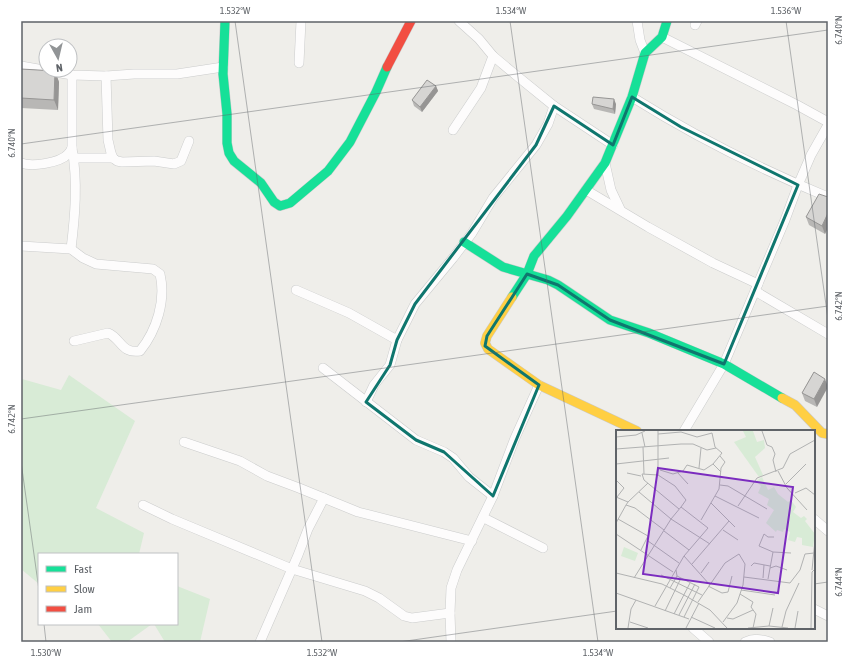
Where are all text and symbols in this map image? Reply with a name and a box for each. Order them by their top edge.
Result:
text: 1.532°W [220,5,251,16]
text: 1.534°W [496,5,527,16]
text: 1.536°W [771,5,802,16]
text: 6.740°N [833,15,844,45]
north arrow [38,38,78,78]
text: N [55,62,63,74]
text: 6.740°N [6,128,17,158]
text: 6.742°N [833,291,844,321]
text: 6.742°N [6,404,17,434]
inset map [616,430,815,629]
legend [38,553,178,625]
text: Fast [74,562,92,576]
text: 6.744°N [833,567,844,597]
text: Slow [74,582,95,596]
text: Jam [74,602,92,616]
text: 1.530°W [31,647,62,658]
text: 1.532°W [307,647,338,658]
text: 1.534°W [583,647,614,658]

